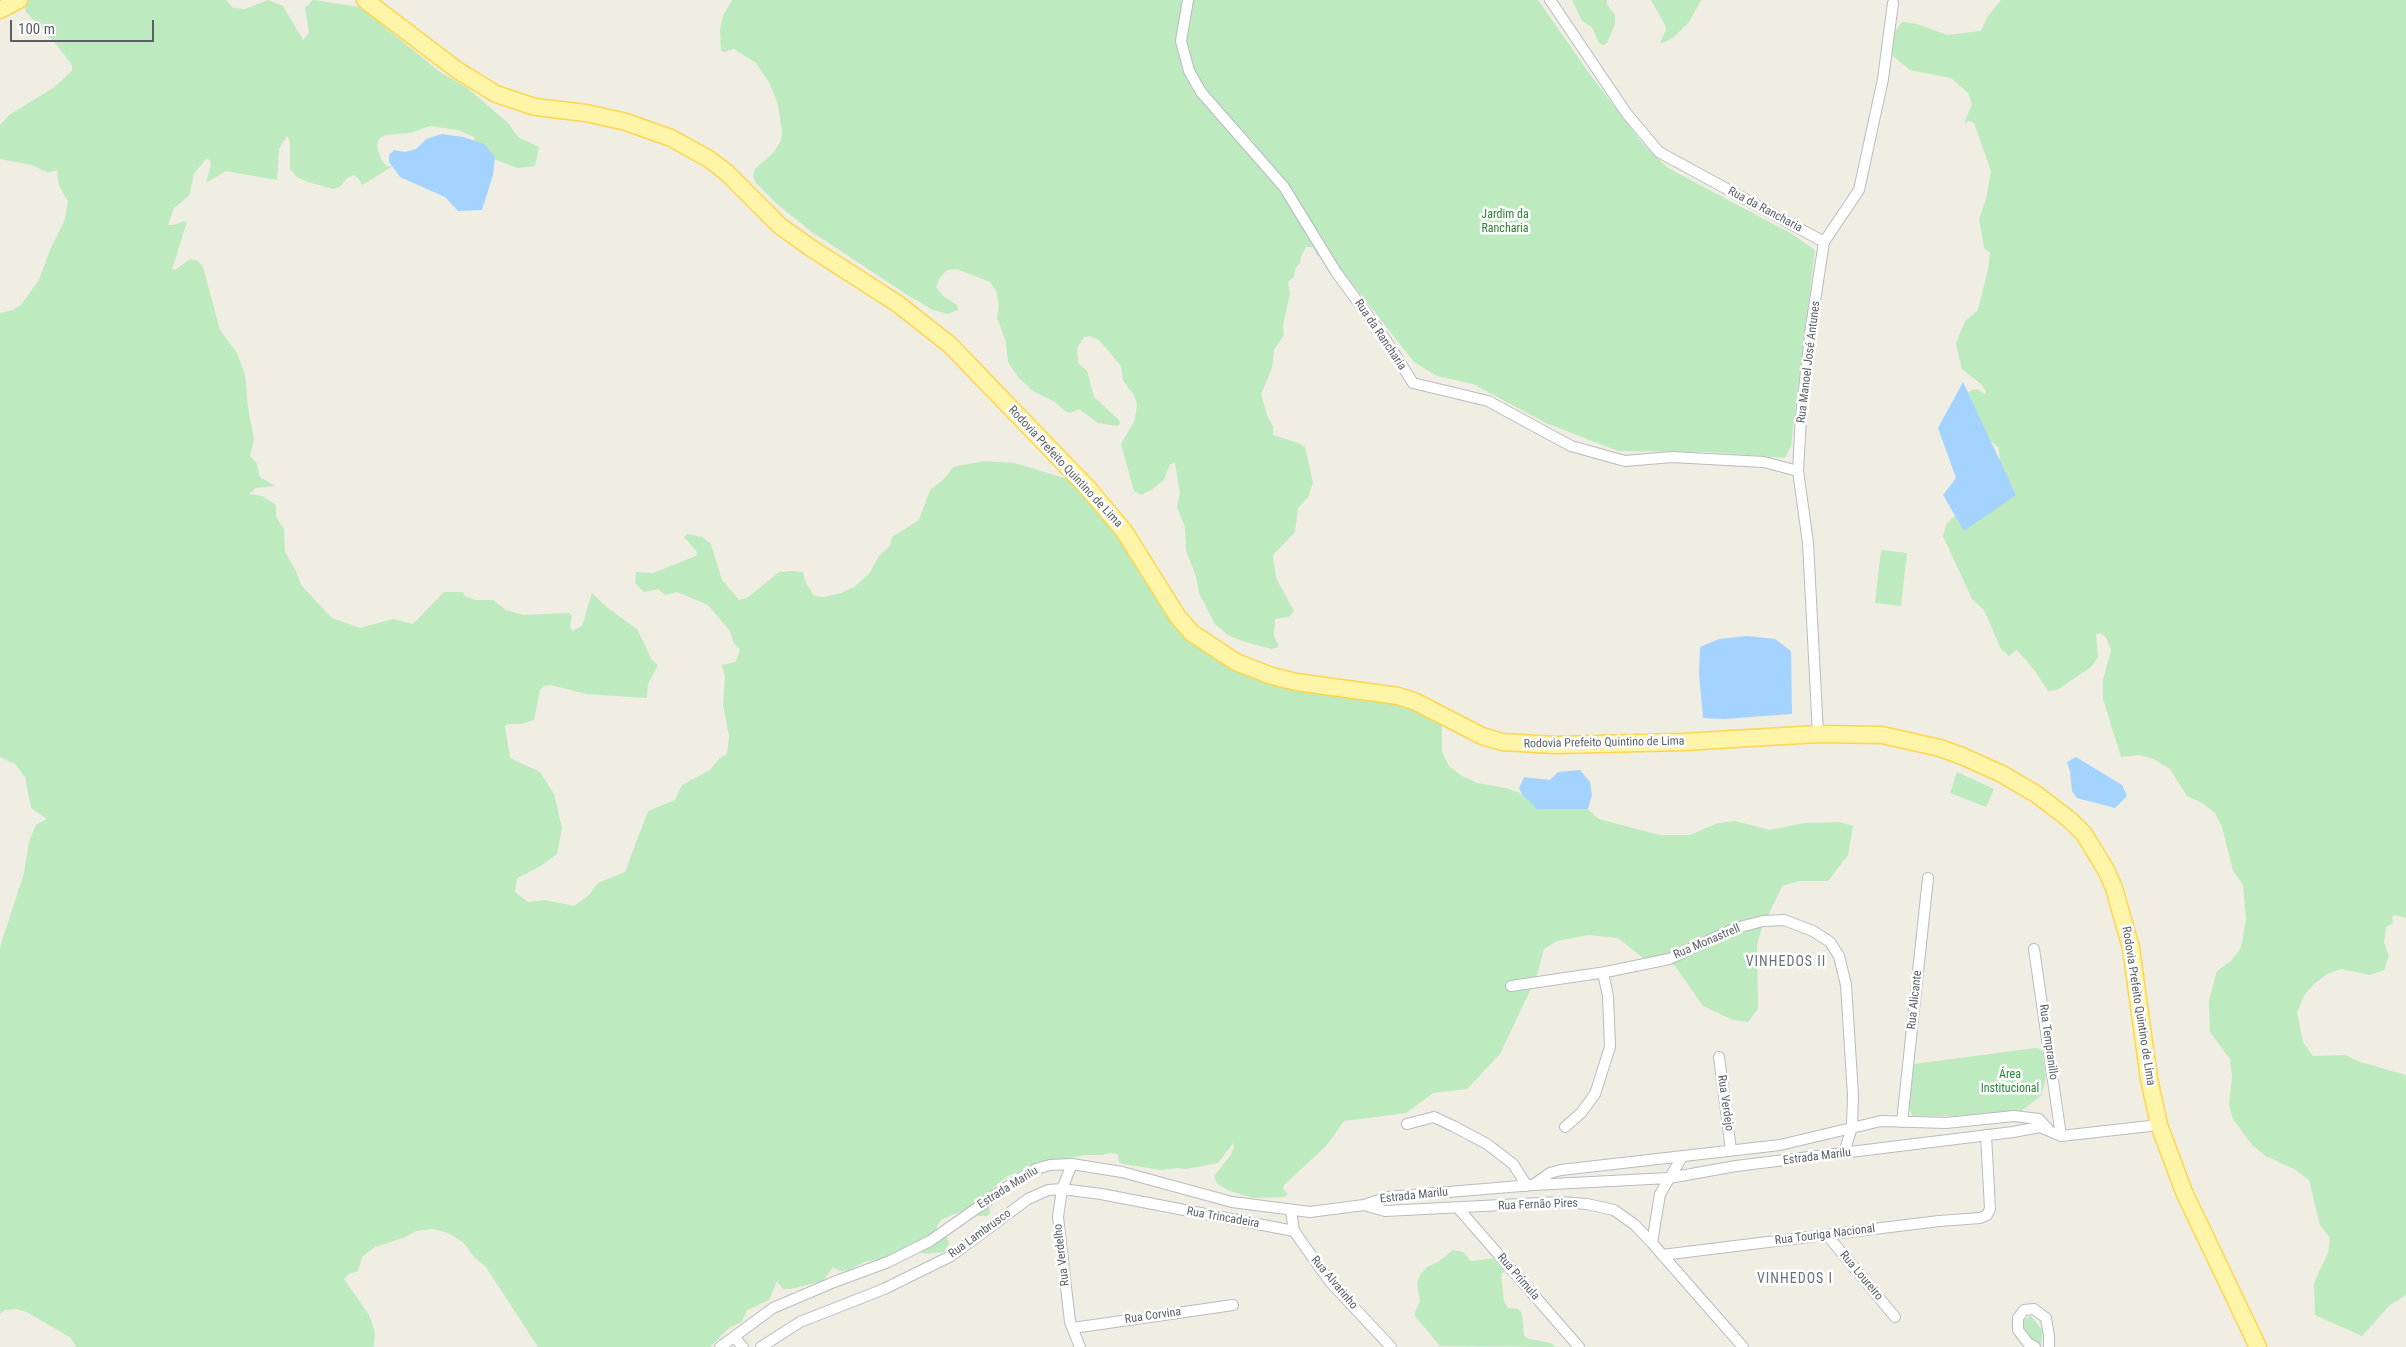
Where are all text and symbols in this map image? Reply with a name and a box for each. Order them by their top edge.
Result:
scale bar [12,10,156,42]
text: 100 m [18,20,55,38]
street label: Rua da Rancharia [1725,184,1805,236]
park label: Jardim da Rancharia [1481,208,1529,236]
street label: Rua da Rancharia [1351,297,1409,373]
street label: Rua Manoel José Antunes [1794,300,1824,424]
street label: Rodovia Prefeito Quintino de Lima [1005,403,1125,531]
street label: Rodovia Prefeito Quintino de Lima [1523,734,1685,752]
street label: Rua Monastrell [1671,921,1743,963]
street label: Rodovia Prefeito Quintino de Lima [2118,925,2158,1087]
district label: VINHEDOS II [1744,954,1828,970]
street label: Rua Alicante [1905,970,1925,1030]
street label: Rua Tempranillo [2036,1003,2060,1081]
park label: Área Institucional [1981,1068,2039,1096]
street label: Rua Verdejo [1714,1074,1736,1132]
street label: Estrada Marilu [1782,1146,1852,1168]
street label: Estrada Marilu [975,1164,1041,1212]
street label: Estrada Marilu [1379,1185,1449,1207]
street label: Rua Fernão Pires [1498,1196,1578,1214]
street label: Rua Trincadeira [1186,1205,1260,1231]
street label: Rua Lambrusco [946,1207,1014,1261]
street label: Rua Touriga Nacional [1774,1222,1876,1248]
street label: Rua Verdelho [1051,1223,1073,1287]
street label: Rua Loureiro [1836,1249,1886,1303]
street label: Rua Prímula [1494,1251,1542,1303]
street label: Rua Alvarinho [1308,1253,1360,1313]
district label: VINHEDOS I [1756,1271,1834,1287]
street label: Rua Corvina [1124,1305,1182,1327]

